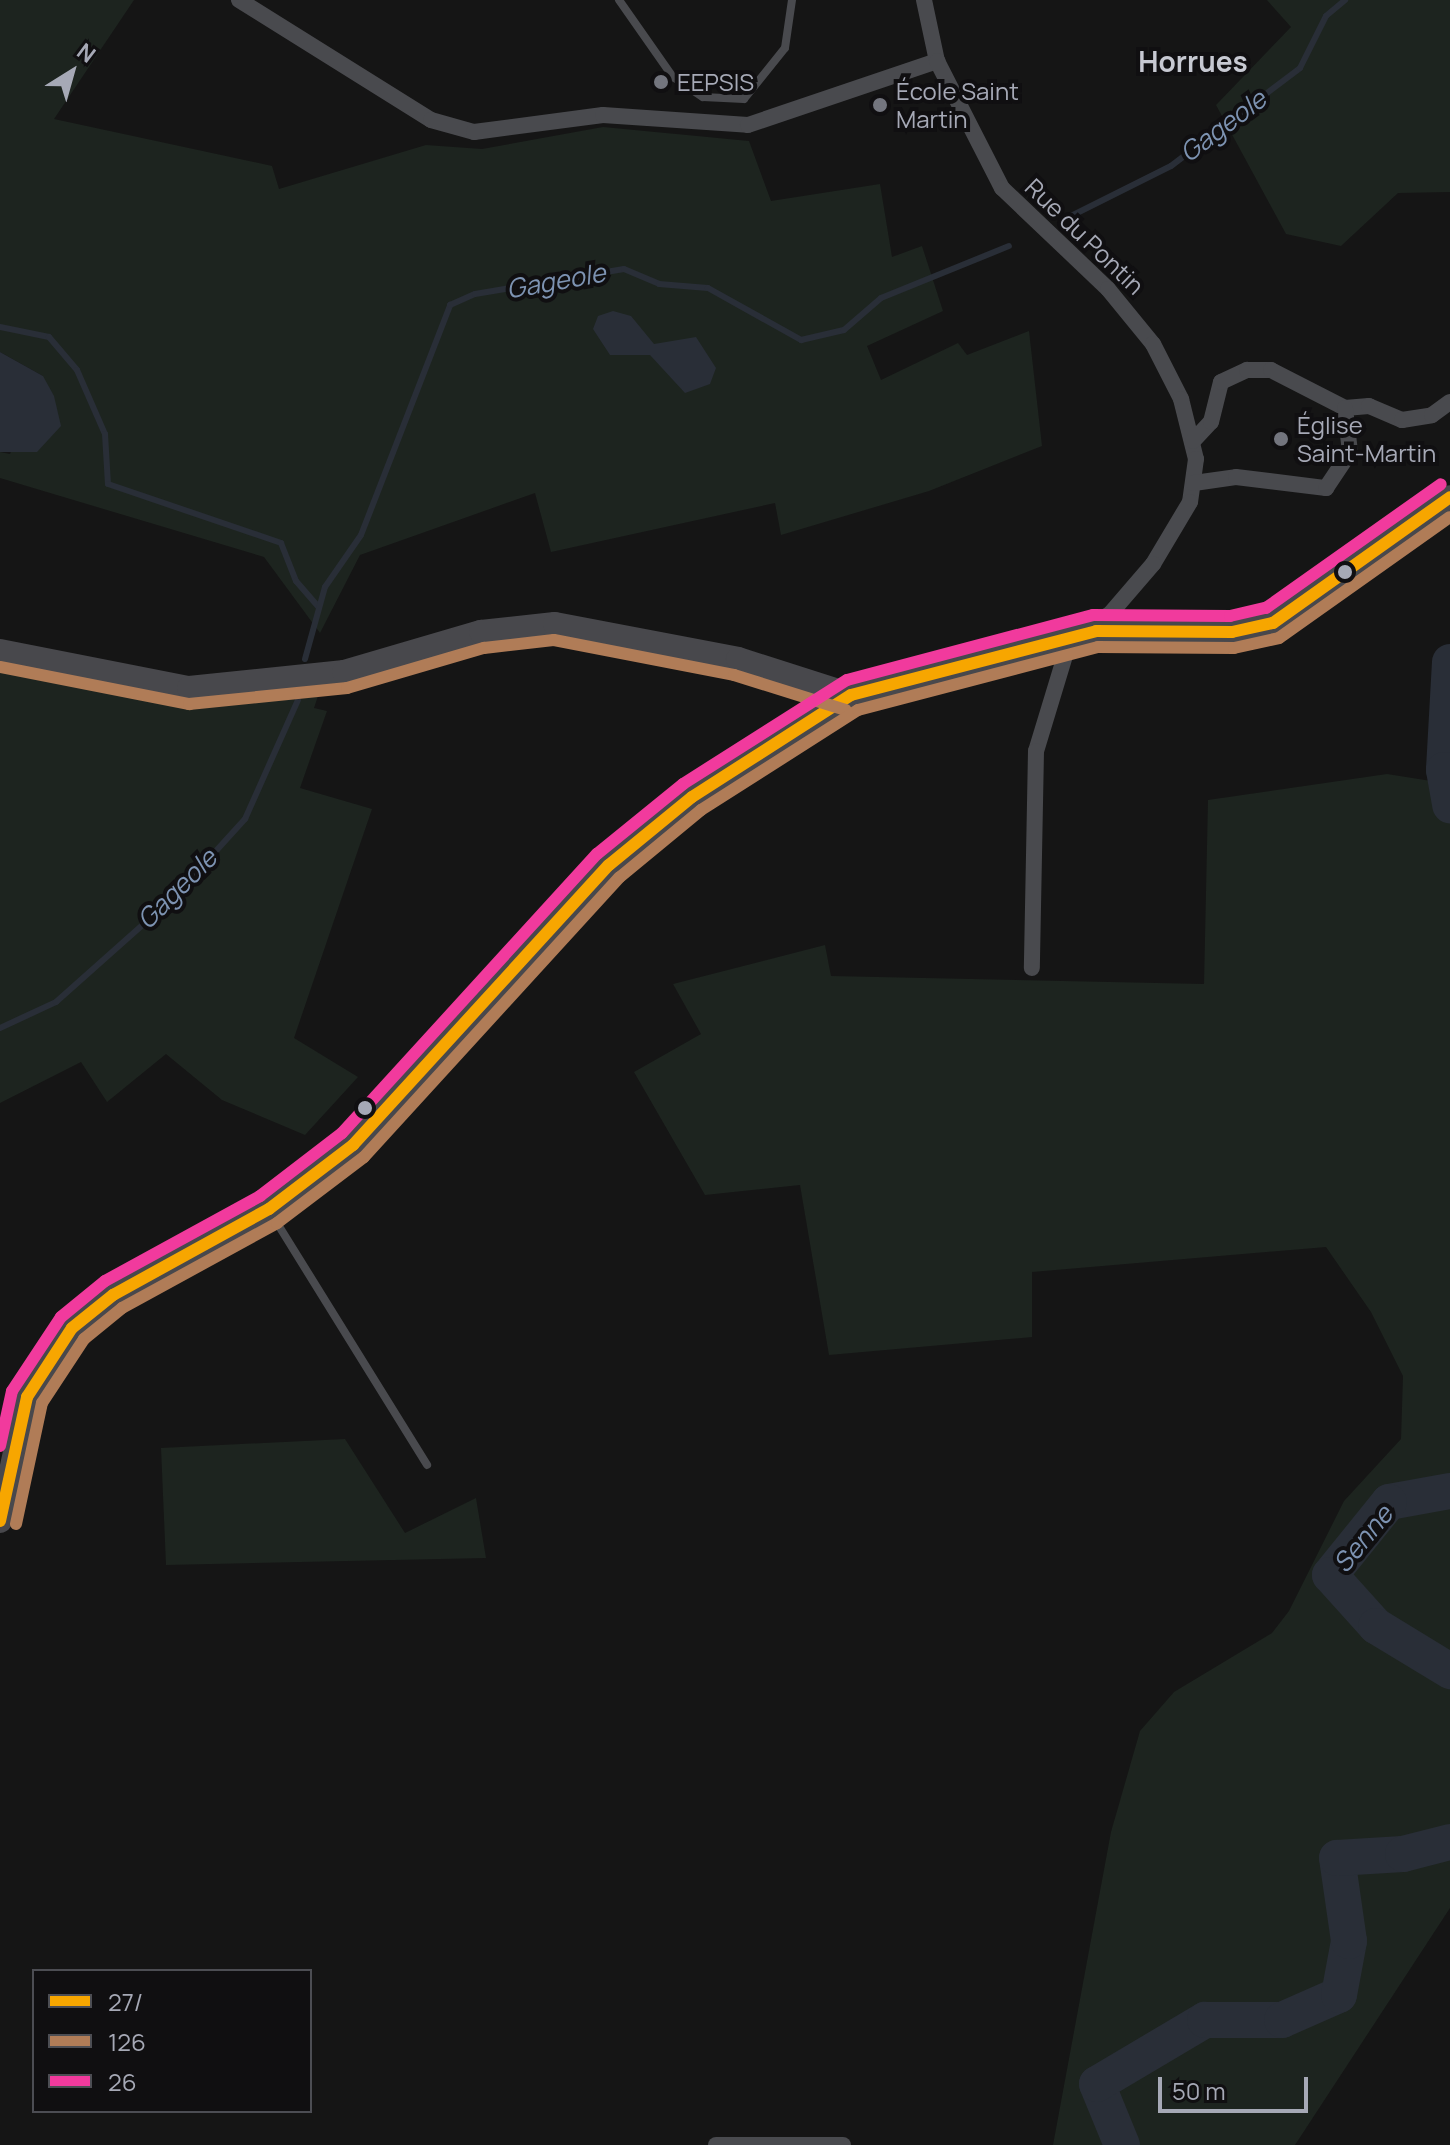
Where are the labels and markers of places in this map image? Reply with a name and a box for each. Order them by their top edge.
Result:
place label: EEPSIS [677,68,754,96]
marker: EEPSIS [652,73,670,91]
place label: École Saint Martin [896,77,1019,133]
marker: École Saint Martin [871,96,889,114]
place label: Église Saint-Martin [1297,411,1436,467]
marker: Église Saint-Martin [1272,430,1290,448]
unlabelled marker [1337,564,1353,580]
unlabelled marker [357,1100,373,1116]

